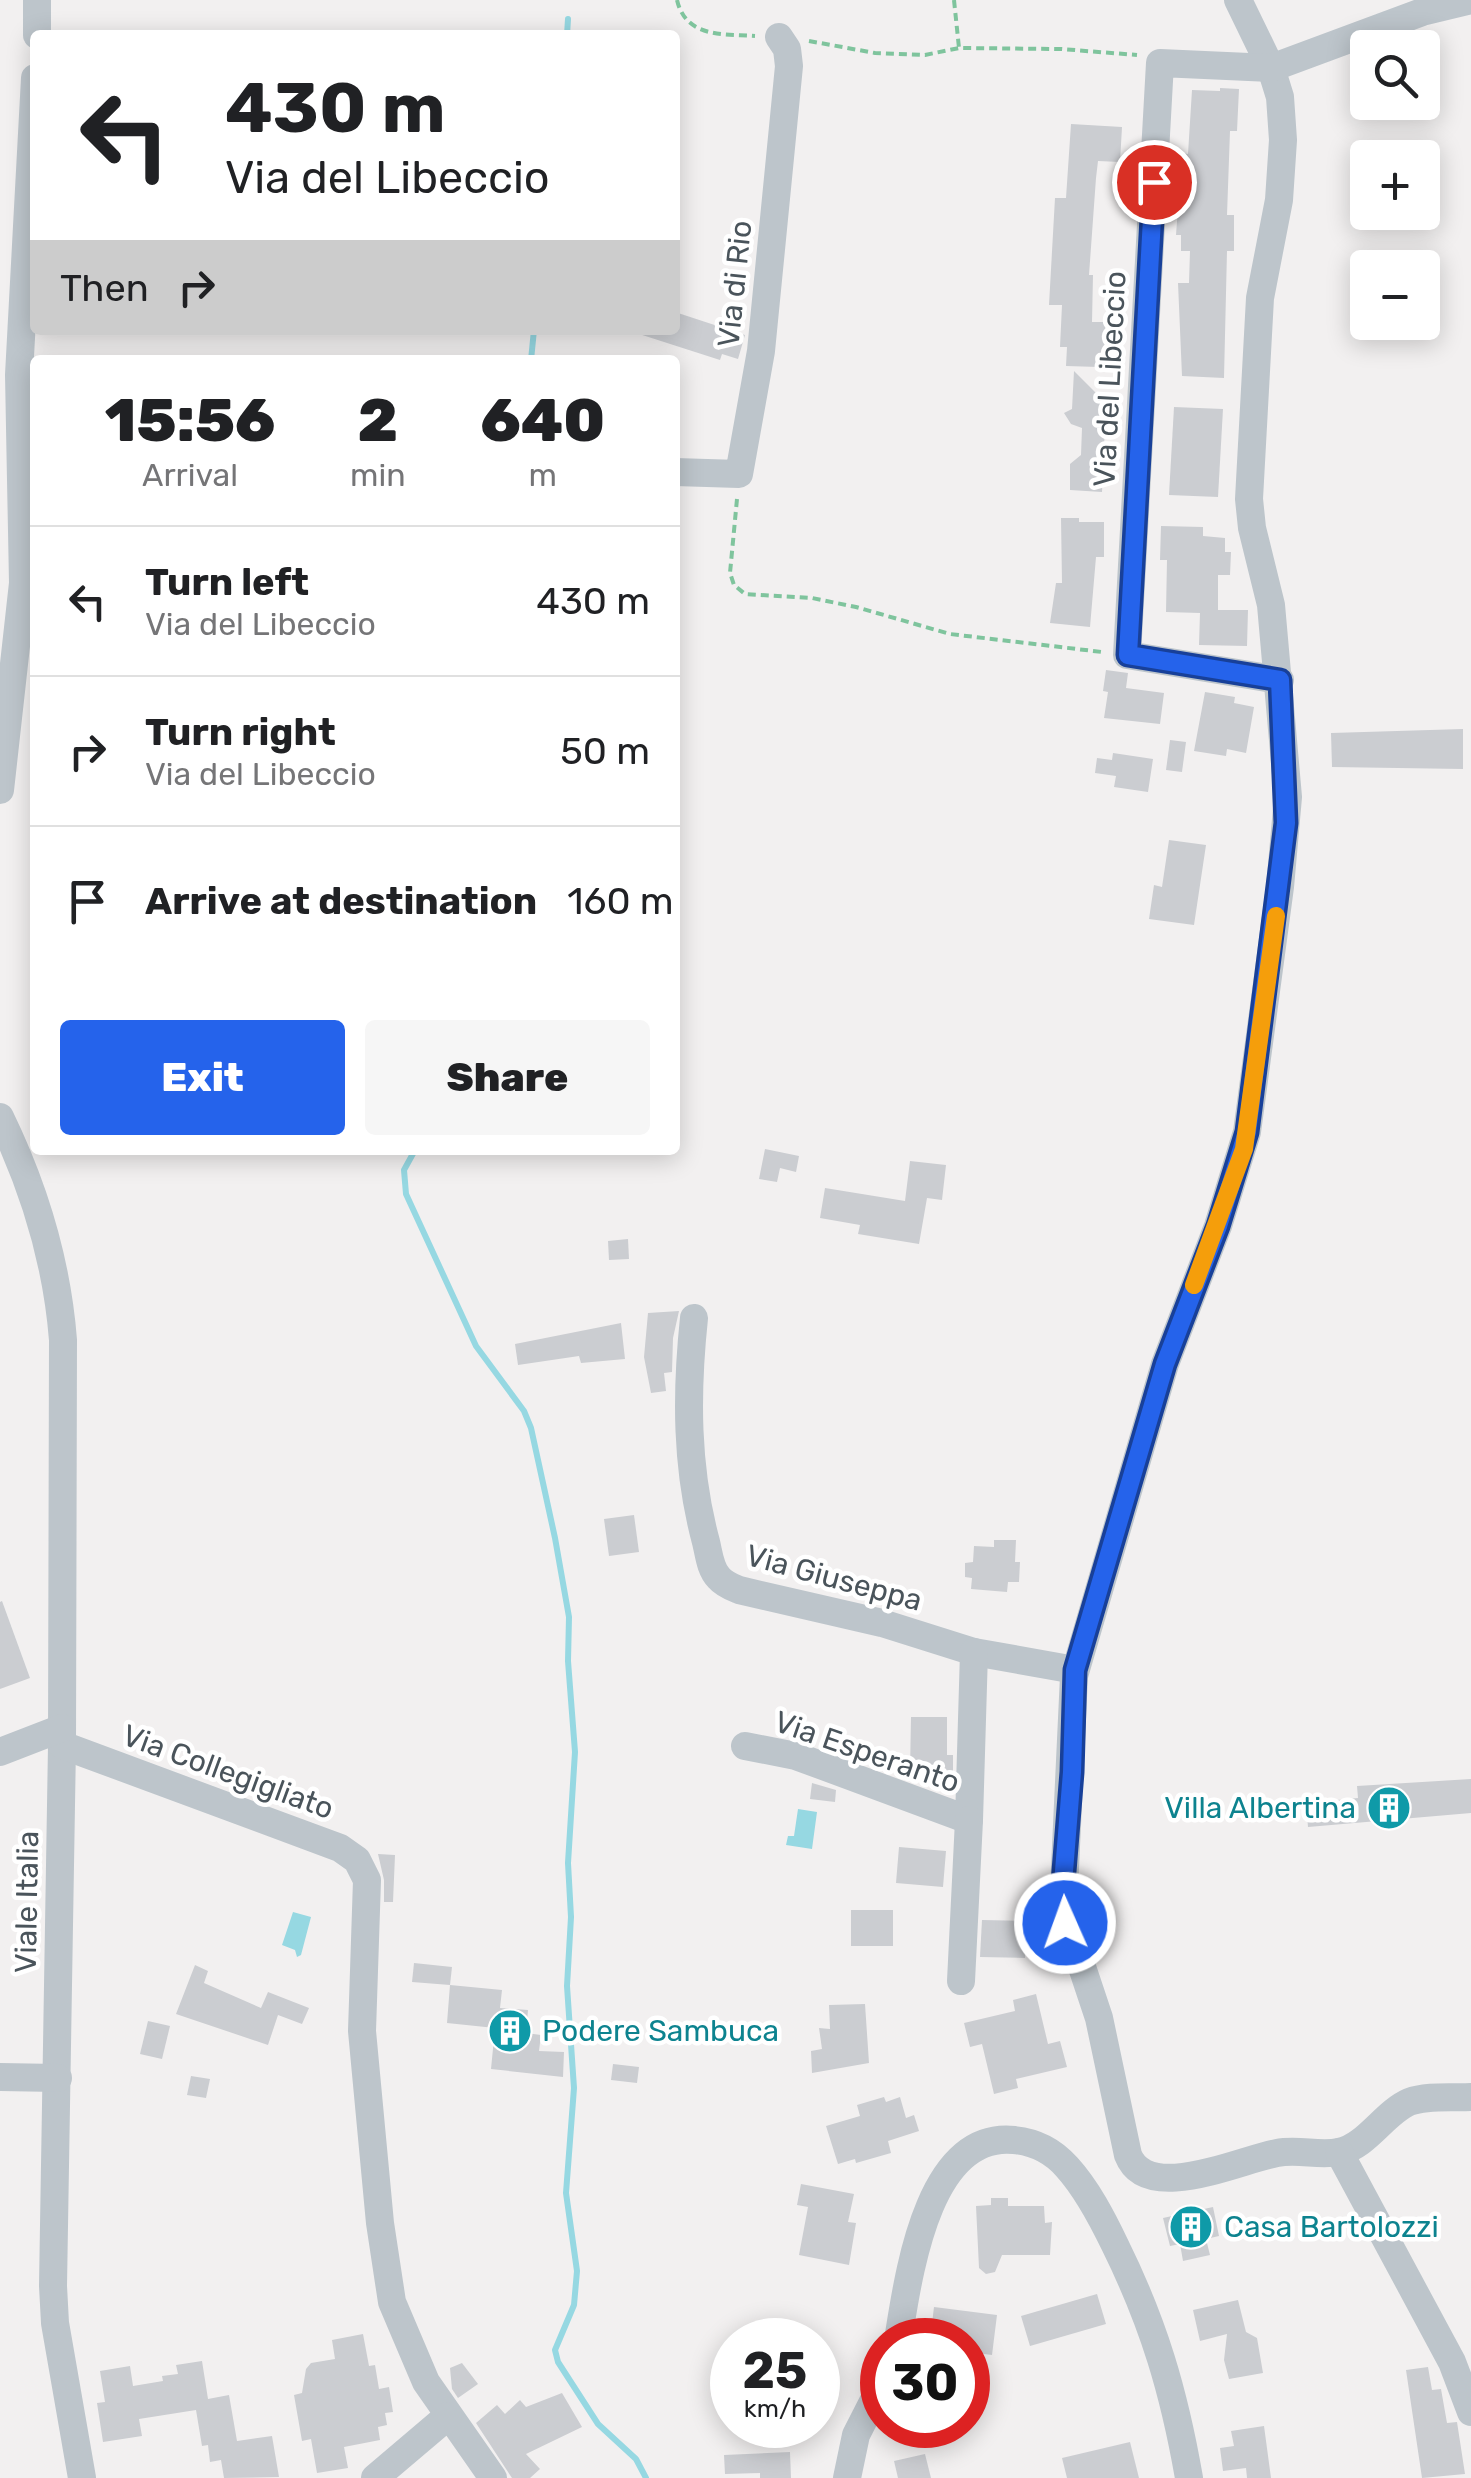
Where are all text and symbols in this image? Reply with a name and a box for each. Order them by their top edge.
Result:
map controls [1350,30,1440,340]
button: search [1350,30,1440,120]
text: 430 m [225,67,446,150]
icon: left [60,70,190,200]
pin [1112,140,1197,225]
button: + [1350,140,1440,230]
text: Via del Libeccio [225,151,550,204]
icon: arrive [1127,155,1182,210]
street label: Via di Rio [710,219,760,349]
button: − [1350,250,1440,340]
icon: right [169,260,224,315]
text: Then [60,265,149,311]
street label: Via del Libeccio [1086,270,1134,488]
text: 15:56 [105,385,275,456]
text: 2 [358,385,398,456]
text: 640 [480,385,605,456]
text: Arrival [142,456,238,494]
text: min [350,456,406,494]
text: m [529,456,557,494]
text: Turn left [145,559,309,605]
icon: left [60,574,115,629]
text: 430 m [536,578,650,624]
text: Via del Libeccio [145,605,376,643]
text: Turn right [145,709,336,755]
icon: right [60,724,115,779]
text: 50 m [560,728,650,774]
text: Via del Libeccio [145,755,376,793]
icon: arrive [60,874,115,929]
text: Arrive at destination [145,878,537,924]
text: 160 m [567,878,674,924]
button: Exit [60,1020,345,1135]
button: Share [365,1020,650,1135]
street label: Via Giuseppa [742,1537,926,1619]
street label: Via Esperanto [770,1703,964,1801]
street label: Via Collegigliato [117,1717,339,1827]
building icon: Villa Albertina [1366,1785,1412,1831]
place label: Villa Albertina [1164,1790,1356,1826]
street label: Viale Italia [8,1830,46,1974]
position arrow [1013,1871,1117,1975]
building icon: Podere Sambuca [487,2008,533,2054]
place label: Podere Sambuca [542,2013,779,2049]
building icon: Casa Bartolozzi [1168,2204,1214,2250]
place label: Casa Bartolozzi [1224,2209,1439,2245]
speed limit sign: 30 [860,2318,990,2448]
text: 25 [743,2341,807,2401]
text: km/h [744,2394,806,2423]

